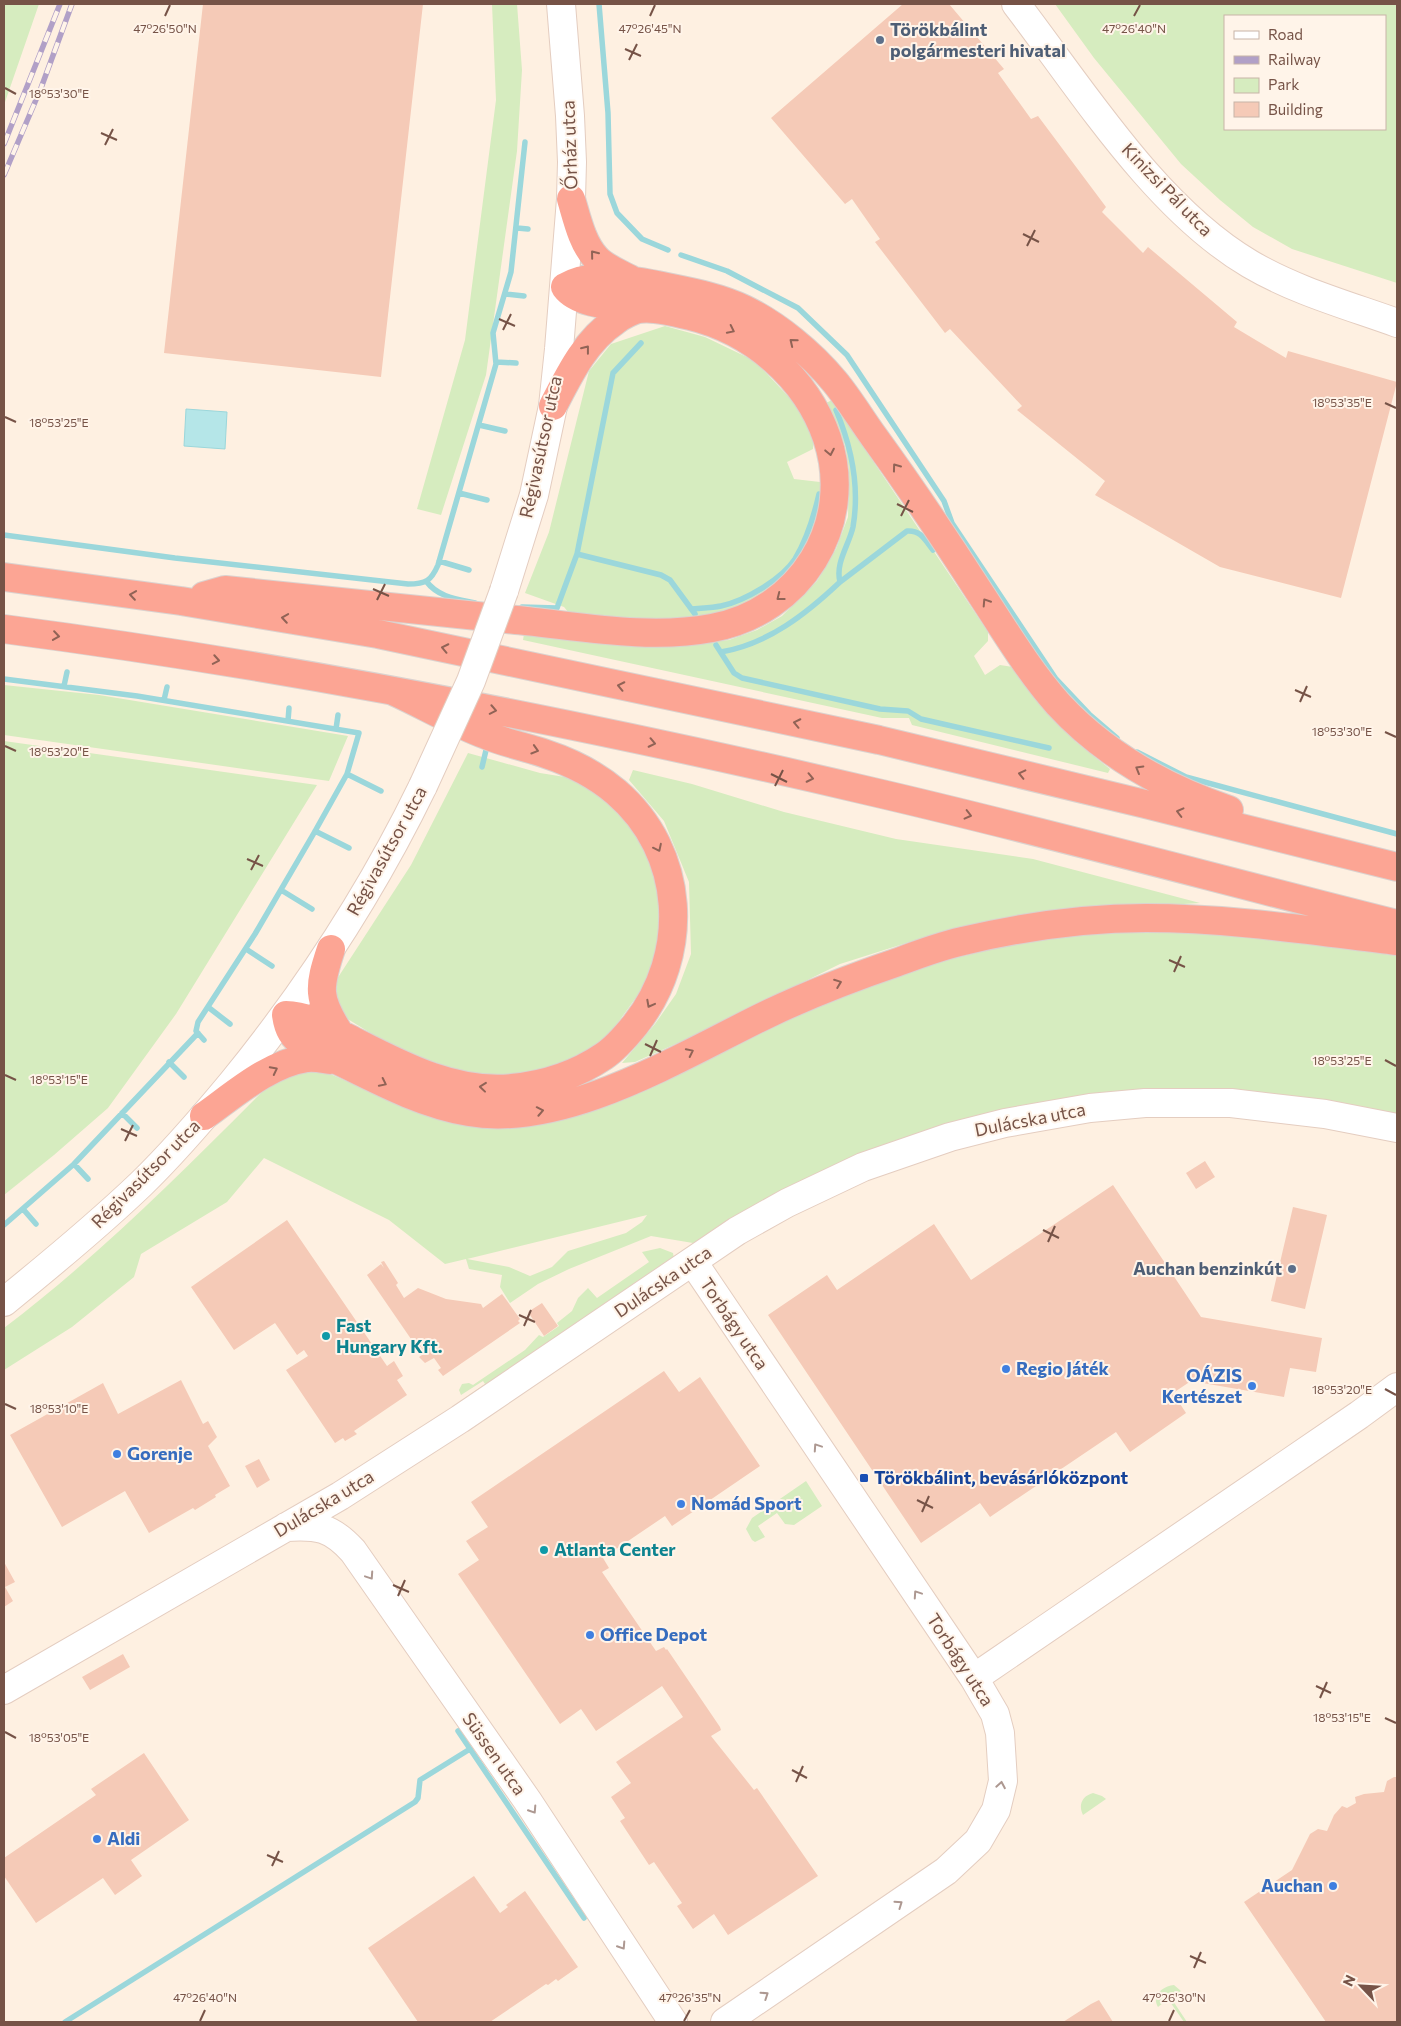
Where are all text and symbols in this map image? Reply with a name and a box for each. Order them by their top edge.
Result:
legend [1224,15,1386,130]
place label: Törökbálint polgármesteri hivatal [890,18,1066,61]
text: 47°26'50"N [133,21,197,35]
text: 47°26'45"N [619,21,681,35]
text: 47°26'40"N [1102,21,1166,35]
text: Road [1268,25,1303,43]
marker: Törökbálint polgármesteri hivatal [874,34,886,46]
text: Railway [1268,50,1321,68]
text: Park [1268,75,1299,93]
text: 18°53'30"E [29,86,89,100]
street label: Őrház utca [556,100,582,190]
text: Building [1268,100,1323,118]
street label: Kinizsi Pál utca [1118,138,1218,241]
one-way arrow [591,251,599,260]
one-way arrow [726,324,735,334]
one-way arrow [790,339,799,347]
one-way arrow [581,346,589,355]
street label: Régivasútsor utca [514,374,566,520]
text: 18°53'35"E [1312,395,1372,409]
text: 18°53'25"E [29,415,89,429]
one-way arrow [824,448,834,456]
one-way arrow [893,464,901,473]
one-way arrow [129,590,137,601]
one-way arrow [777,592,786,600]
one-way arrow [983,598,992,607]
one-way arrow [281,614,289,624]
one-way arrow [52,630,60,641]
one-way arrow [440,643,449,654]
one-way arrow [212,655,221,665]
one-way arrow [616,681,625,692]
one-way arrow [488,704,497,714]
one-way arrow [792,718,801,729]
text: 18°53'30"E [1312,724,1372,738]
one-way arrow [647,737,656,748]
text: 18°53'20"E [29,744,89,758]
one-way arrow [530,745,538,755]
one-way arrow [1136,765,1145,775]
one-way arrow [1018,769,1027,780]
one-way arrow [806,772,815,783]
street label: Régivasútsor utca [341,782,431,919]
one-way arrow [1177,808,1185,818]
one-way arrow [964,810,972,820]
one-way arrow [652,843,662,852]
one-way arrow [833,979,841,989]
one-way arrow [646,999,656,1008]
one-way arrow [685,1048,694,1058]
text: 18°53'25"E [1312,1053,1372,1067]
one-way arrow [268,1066,277,1076]
text: 18°53'15"E [30,1072,88,1086]
one-way arrow [378,1076,387,1087]
one-way arrow [479,1082,487,1093]
street label: Dulácska utca [972,1097,1087,1141]
one-way arrow [535,1106,544,1116]
street label: Régivasútsor utca [86,1114,204,1232]
street label: Dulácska utca [610,1241,715,1322]
place label: Auchan benzinkút [1133,1257,1282,1279]
marker: Auchan benzinkút [1286,1263,1298,1275]
street label: Torbágy utca [696,1273,774,1374]
place label: Fast Hungary Kft. [336,1314,443,1357]
marker: Fast Hungary Kft. [320,1330,332,1342]
place label: Regio Játék [1016,1357,1110,1379]
marker: Regio Játék [1000,1363,1012,1375]
place label: OÁZIS Kertészet [1162,1364,1242,1407]
marker: OÁZIS Kertészet [1246,1380,1258,1392]
text: 18°53'20"E [1312,1382,1372,1396]
text: 18°53'10"E [30,1401,88,1415]
place label: Gorenje [127,1442,192,1464]
one-way arrow [814,1443,823,1453]
marker: Gorenje [111,1448,123,1460]
street label: Dulácska utca [270,1465,377,1542]
place label: Törökbálint, bevásárlóközpont [874,1466,1129,1488]
marker: Törökbálint, bevásárlóközpont [858,1472,870,1484]
place label: Nomád Sport [691,1492,802,1514]
marker: Nomád Sport [675,1498,687,1510]
place label: Atlanta Center [554,1538,676,1560]
marker: Atlanta Center [538,1544,550,1556]
one-way arrow [364,1570,373,1580]
one-way arrow [914,1590,923,1600]
street label: Torbágy utca [923,1609,999,1710]
place label: Office Depot [600,1623,708,1645]
marker: Office Depot [584,1629,596,1641]
street label: Süssen utca [458,1708,531,1799]
text: 18°53'15"E [1313,1710,1371,1724]
text: 18°53'05"E [29,1730,89,1744]
one-way arrow [996,1780,1006,1789]
one-way arrow [527,1804,536,1813]
place label: Aldi [107,1827,140,1849]
marker: Aldi [91,1833,103,1845]
place label: Auchan [1261,1874,1323,1896]
marker: Auchan [1327,1880,1339,1892]
one-way arrow [893,1901,903,1910]
one-way arrow [616,1940,625,1949]
north arrow [1336,1961,1386,2011]
text: N [1339,1972,1359,1989]
text: 47°26'40"N [173,1990,237,2004]
text: 47°26'35"N [659,1990,721,2004]
text: 47°26'30"N [1142,1990,1206,2004]
one-way arrow [759,1992,769,2001]

